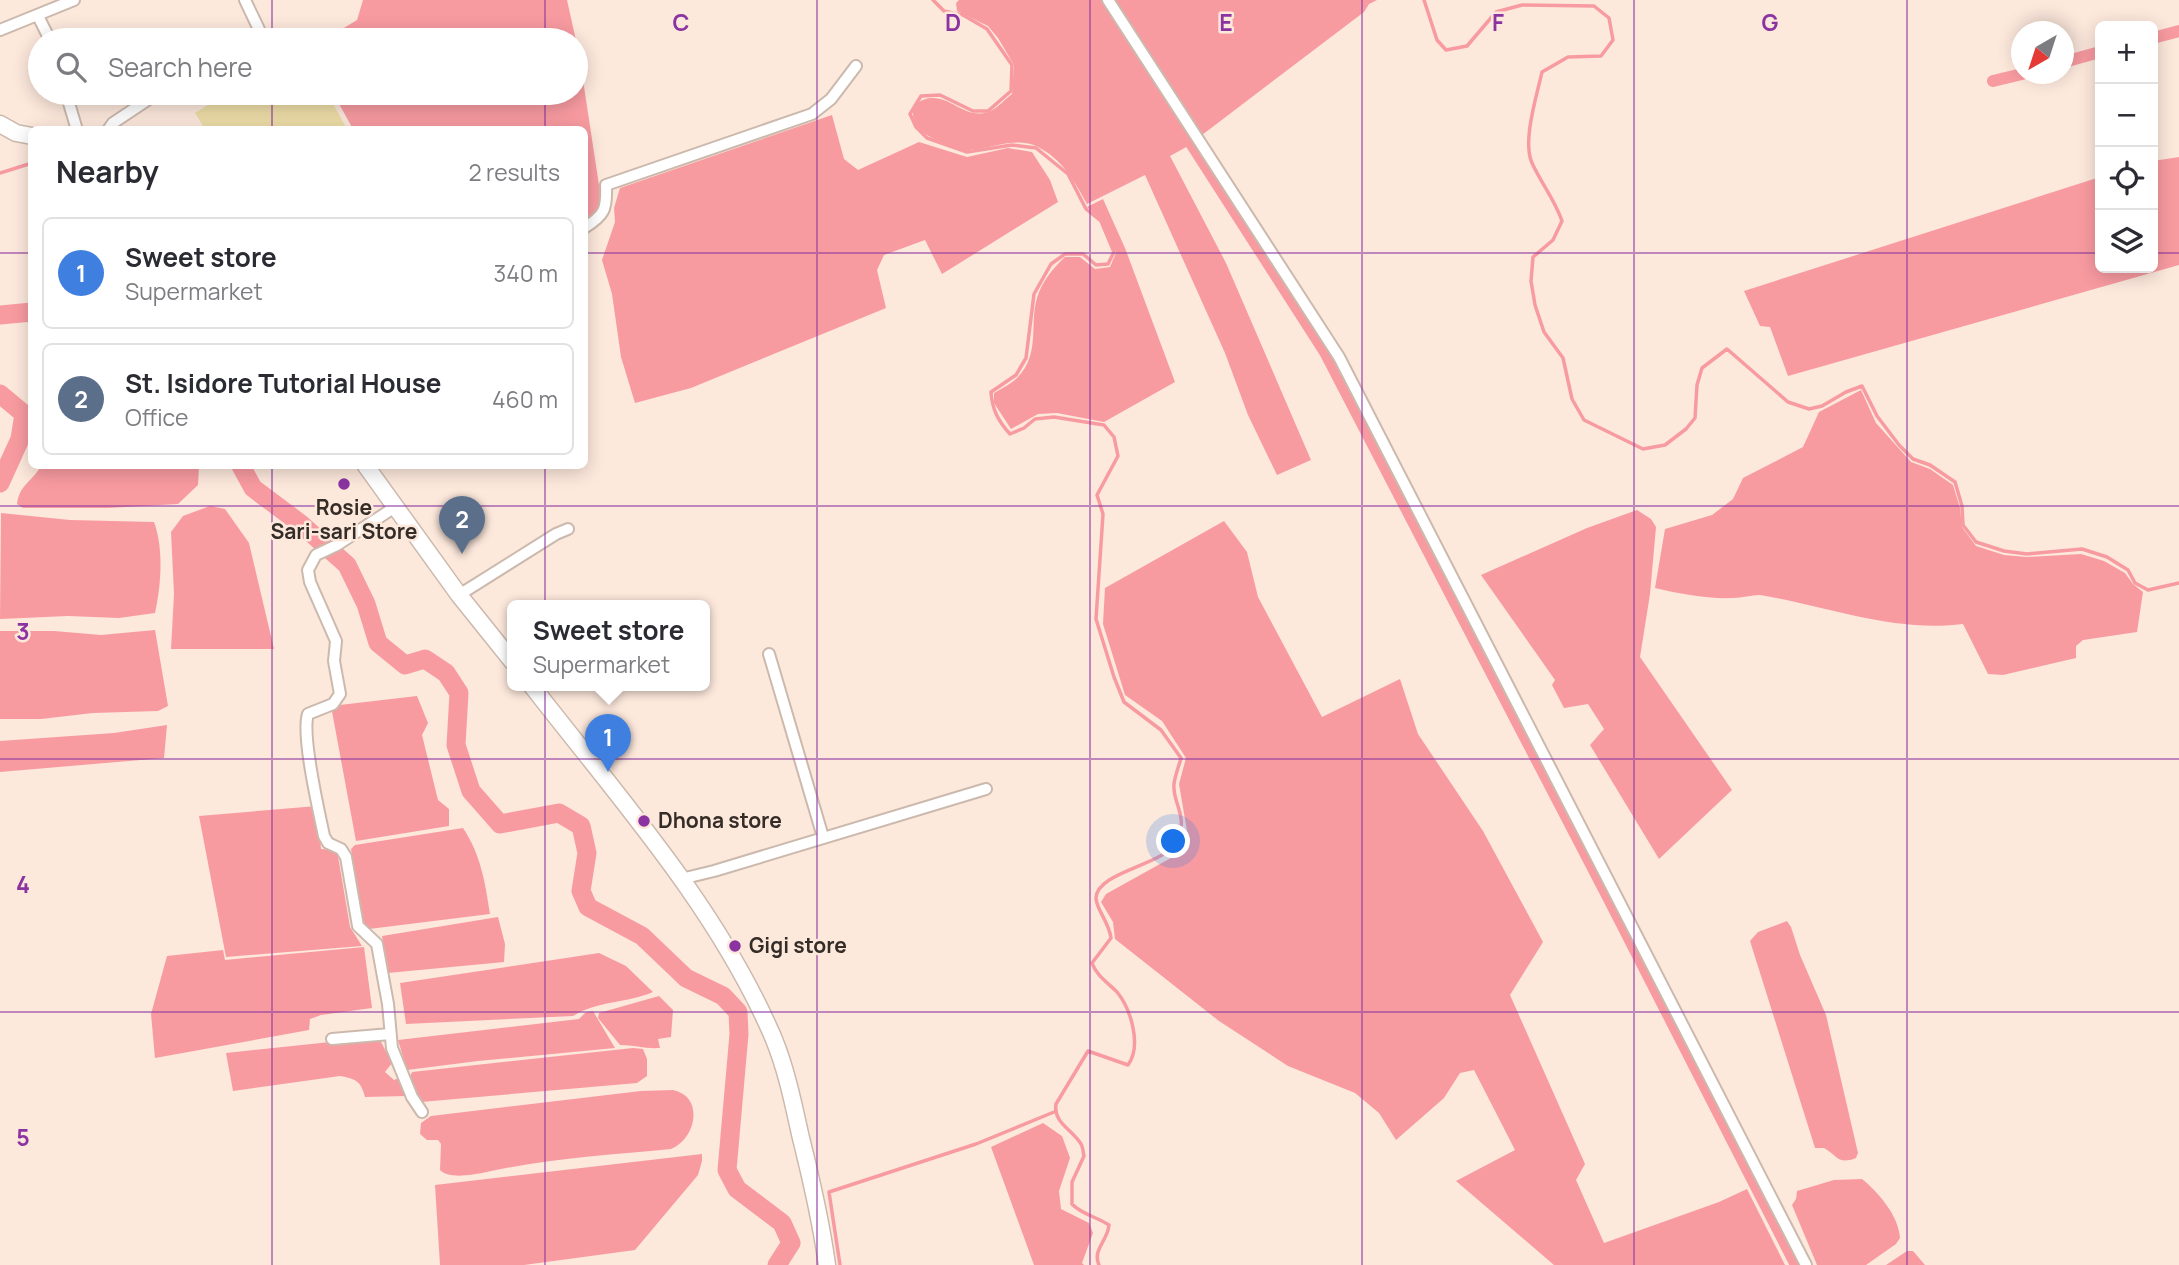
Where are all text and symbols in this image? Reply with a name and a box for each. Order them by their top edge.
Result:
text: C [673,6,690,38]
text: D [945,6,961,38]
text: E [1219,6,1233,38]
text: F [1492,6,1504,38]
text: G [1762,6,1779,38]
north arrow [2011,21,2074,84]
map controls [2095,21,2158,273]
button: + [2095,21,2158,84]
search box [28,28,588,105]
icon: search [52,48,90,86]
text: Search here [108,49,253,85]
button: − [2095,84,2158,147]
button: locate [2095,147,2158,210]
text: Nearby [56,151,159,192]
text: 2 results [468,156,560,188]
button: layers [2095,210,2158,273]
text: Sweet store [125,239,277,275]
text: 1 [76,257,86,289]
text: 340 m [494,257,558,289]
text: Supermarket [125,275,263,307]
text: St. Isidore Tutorial House [125,365,442,401]
text: 2 [74,383,88,415]
text: 460 m [492,383,558,415]
text: Office [125,401,188,433]
marker: Rosie Sari-sari Store [336,476,352,492]
place label: Rosie Sari-sari Store [270,493,418,545]
pin: 2 [439,496,485,554]
popup [507,600,710,691]
text: Sweet store [533,612,684,648]
text: 3 [16,615,30,647]
text: Supermarket [533,648,670,680]
pin: 1 [585,714,631,772]
place label: Dhona store [658,806,782,834]
marker: Dhona store [636,813,652,829]
your location [1156,824,1190,858]
text: 4 [16,868,30,900]
place label: Gigi store [749,931,847,959]
marker: Gigi store [727,938,743,954]
text: 5 [16,1121,30,1153]

